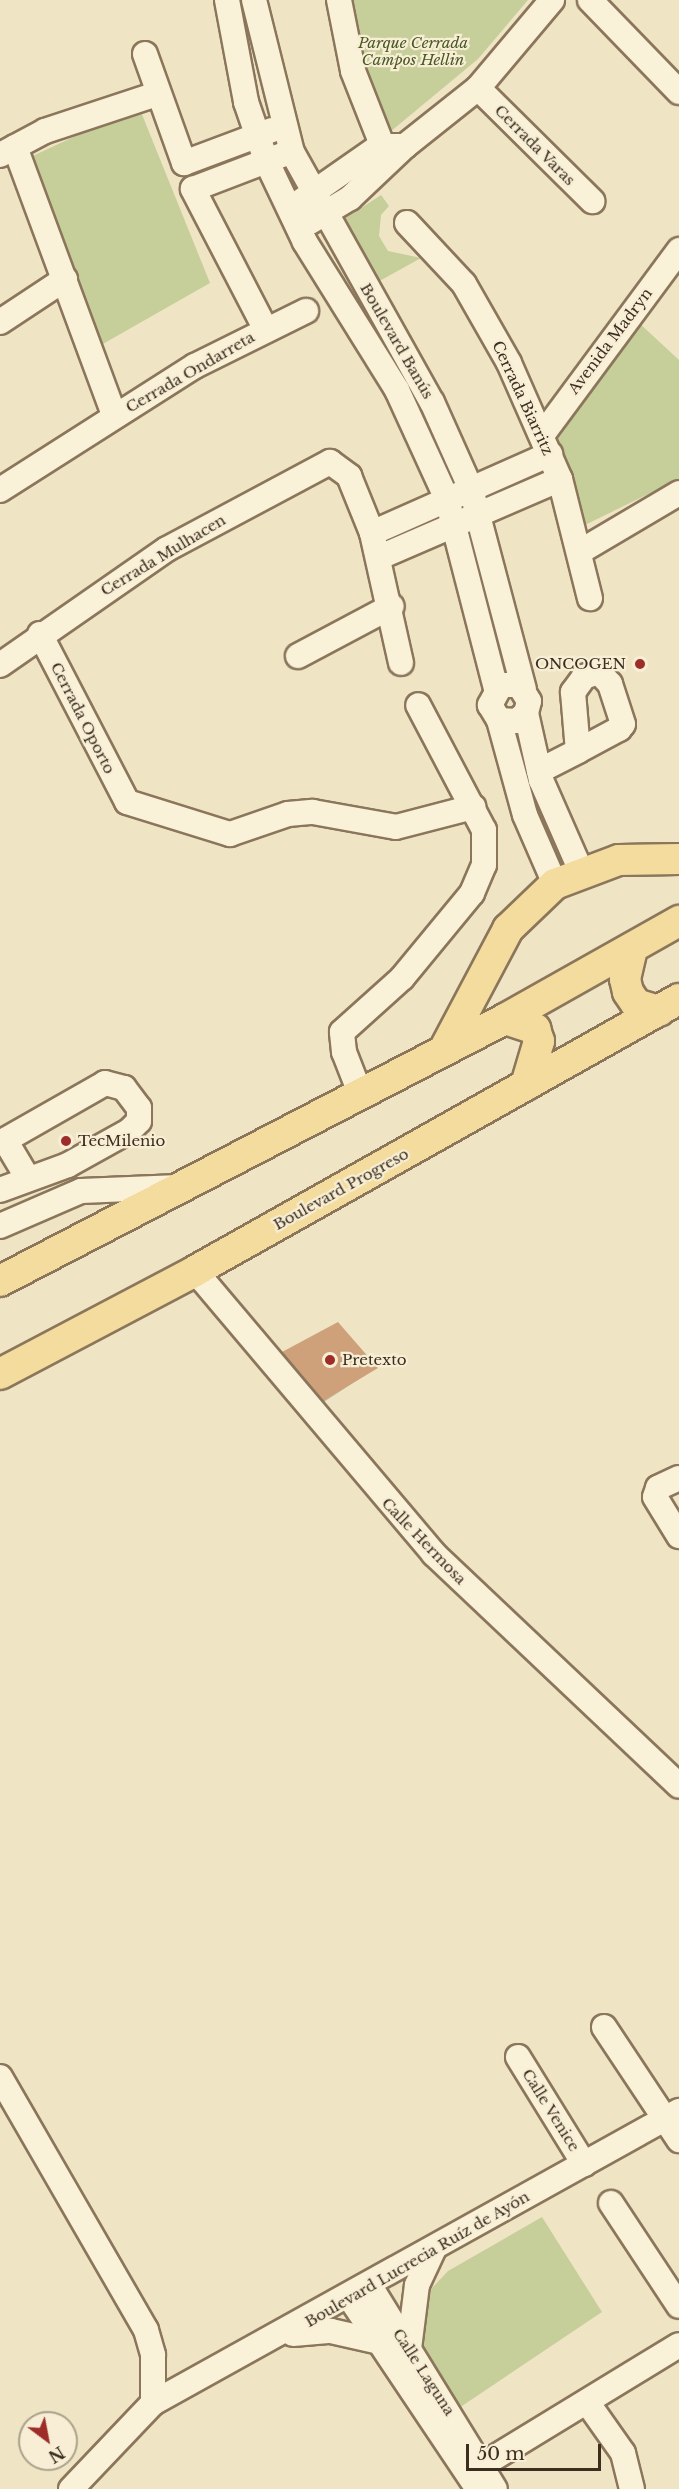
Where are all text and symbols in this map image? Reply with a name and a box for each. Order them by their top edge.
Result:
park label: Parque Cerrada Campos Hellin [358,33,468,68]
street label: Cerrada Varas [491,101,579,189]
street label: Boulevard Banús [357,280,437,402]
street label: Avenida Madryn [564,284,656,398]
street label: Cerrada Ondarreta [122,328,258,416]
street label: Cerrada Biarritz [489,338,557,458]
street label: Cerrada Mulhacen [97,511,229,599]
place label: ONCOGEN [535,655,626,673]
marker: ONCOGEN [631,655,649,673]
street label: Cerrada Oporto [47,659,119,777]
place label: TecMilenio [78,1132,165,1150]
marker: TecMilenio [59,1134,73,1148]
street label: Boulevard Progreso [270,1144,412,1234]
place label: Pretexto [342,1351,407,1369]
marker: Pretexto [323,1353,337,1367]
street label: Calle Hermosa [378,1494,470,1588]
street label: Calle Venice [518,2065,584,2155]
street label: Boulevard Lucrecia Ruíz de Ayón [301,2187,533,2331]
street label: Calle Laguna [389,2325,459,2419]
north arrow [18,2411,78,2471]
scale bar [469,2432,604,2470]
text: N [45,2442,68,2467]
text: 50 m [477,2443,525,2465]

